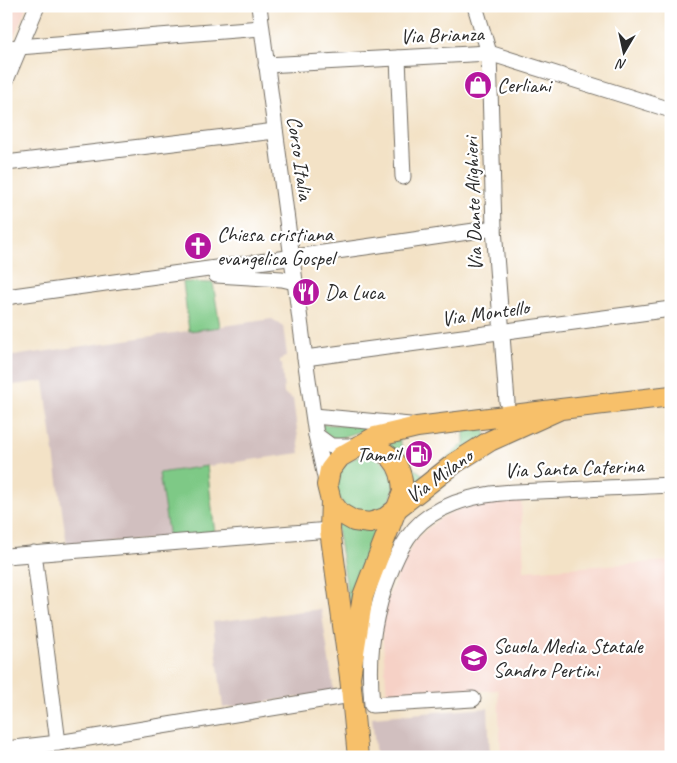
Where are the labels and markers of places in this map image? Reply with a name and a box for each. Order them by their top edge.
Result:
shop icon: Cerliani [463,70,493,100]
place label: Cerliani [497,72,554,98]
place label: Chiesa cristiana evangelica Gospel [217,221,338,271]
church icon: Chiesa cristiana evangelica Gospel [183,231,213,261]
restaurant icon: Da Luca [291,277,321,307]
place label: Da Luca [325,279,387,305]
fuel station icon: Tamoil [404,439,434,469]
place label: Tamoil [356,441,403,467]
place label: Scuola Media Statale Sandro Pertini [493,633,644,683]
school or university icon: Scuola Media Statale Sandro Pertini [459,643,489,673]

